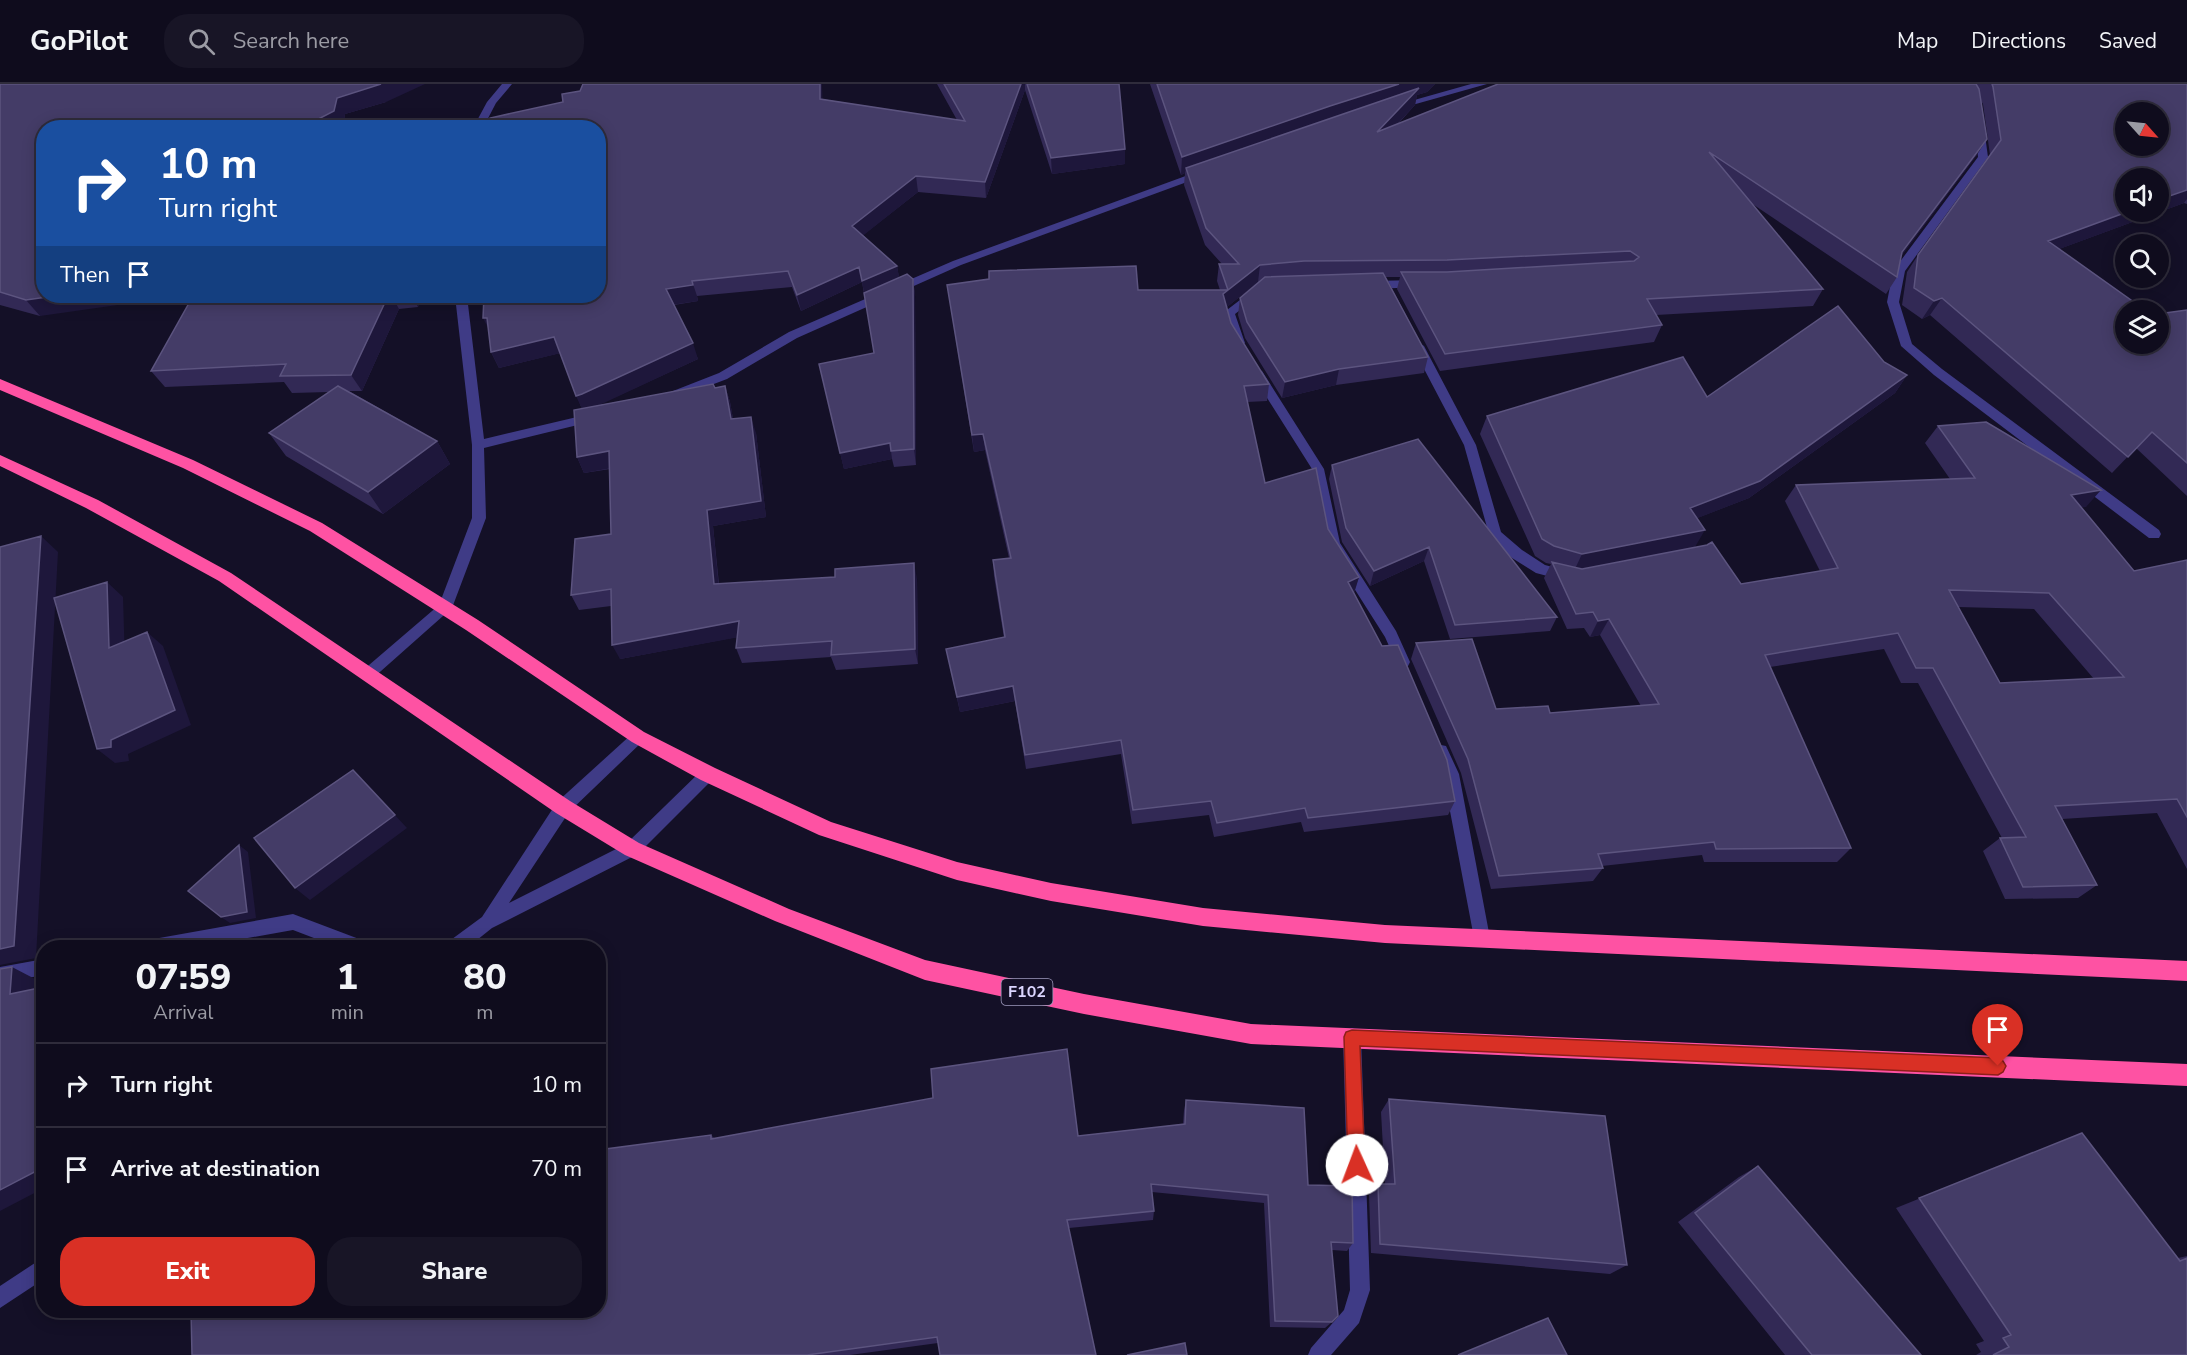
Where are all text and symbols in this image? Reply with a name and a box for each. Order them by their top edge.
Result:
search box [164,14,584,68]
text: GoPilot [30,22,128,60]
icon: search [185,25,218,58]
text: Search here [233,26,349,56]
text: Map [1897,27,1938,55]
text: Directions [1971,27,2066,55]
text: Saved [2099,27,2157,55]
north arrow [2115,102,2169,156]
map controls [2115,102,2169,354]
text: 10 m [159,136,258,193]
icon: right [60,144,138,222]
button: sound [2115,168,2169,222]
text: Turn right [159,190,277,227]
button: search [2115,234,2169,288]
icon: arrive [122,258,155,291]
text: Then [60,260,110,290]
button: layers [2115,300,2169,354]
text: 07:59 [135,953,231,1002]
text: 1 [336,953,358,1002]
text: 80 [463,953,507,1002]
road number: F102 [1002,979,1052,1005]
text: Arrival [153,999,213,1026]
text: min [331,999,364,1026]
text: m [476,999,493,1026]
pin [1972,1004,2023,1066]
icon: arrive [1981,1013,2014,1046]
icon: right [60,1069,93,1102]
text: Turn right [111,1070,212,1100]
text: 10 m [531,1070,582,1100]
position arrow [1325,1133,1389,1197]
icon: arrive [60,1153,93,1186]
text: Arrive at destination [111,1154,320,1184]
text: 70 m [531,1154,582,1184]
button: Exit [60,1237,315,1306]
button: Share [327,1237,582,1306]

